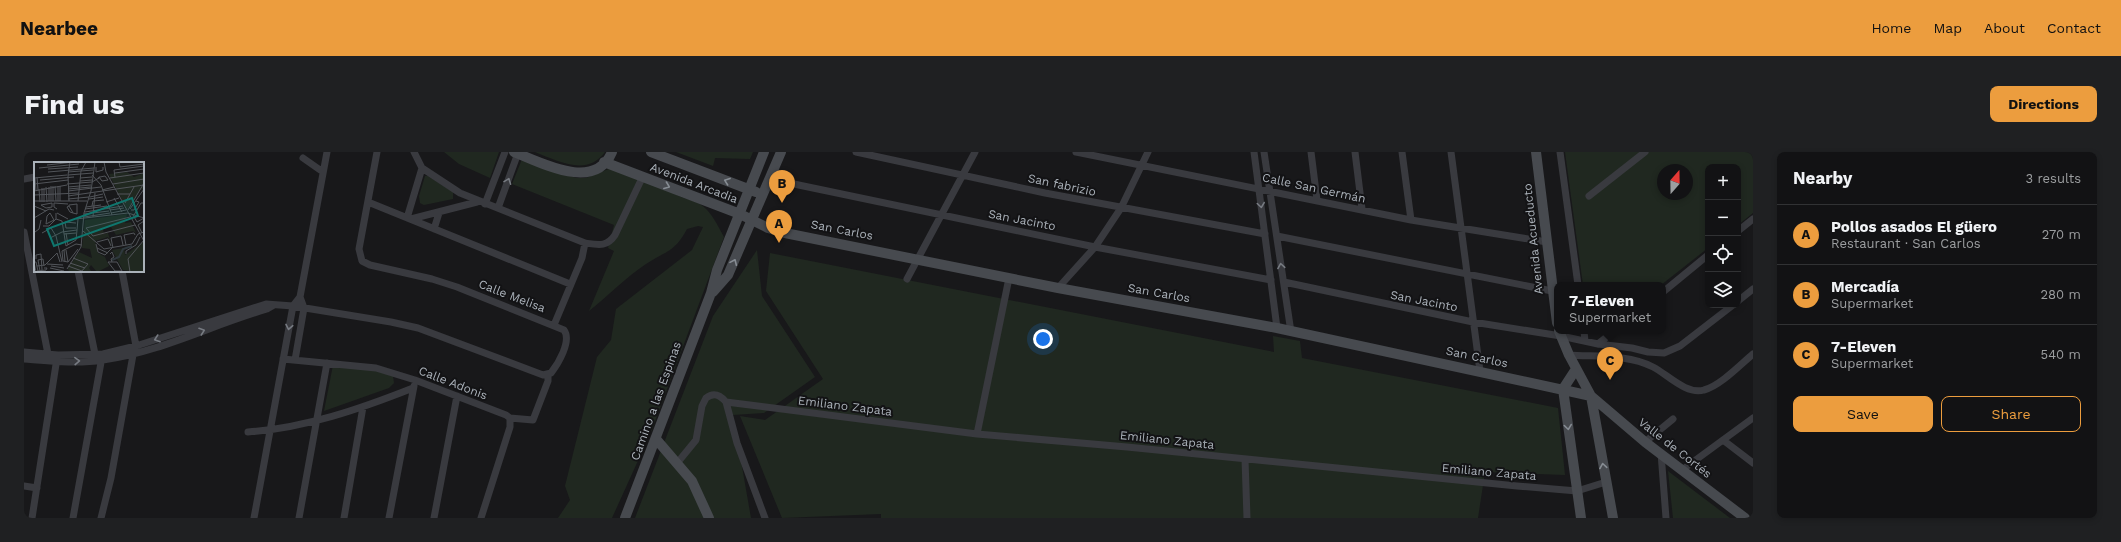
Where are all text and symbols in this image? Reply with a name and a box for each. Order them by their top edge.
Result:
text: Nearbee [20,17,98,40]
text: Home [1871,20,1911,36]
text: Map [1933,20,1962,36]
text: About [1984,20,2025,36]
text: Contact [2047,20,2101,36]
button: Directions [1990,86,2097,122]
text: Find us [24,88,124,121]
street label: Avenida Arcadia [648,160,740,206]
inset map [34,162,144,272]
north arrow [1657,164,1693,200]
map controls [1705,164,1741,308]
button: + [1705,164,1741,200]
text: Nearby [1793,168,1852,188]
pin: B [769,170,795,203]
street label: Calle San Germán [1261,170,1367,206]
street label: San fabrizio [1027,171,1097,199]
text: 3 results [2026,171,2081,186]
one-way arrow [503,177,511,184]
one-way arrow [724,177,731,185]
one-way arrow [663,181,670,189]
street label: Avenida Acueducto [1520,183,1546,295]
button: − [1705,200,1741,236]
one-way arrow [1256,201,1265,208]
street label: San Jacinto [987,207,1057,233]
pin: A [766,210,792,243]
street label: San Carlos [810,217,874,243]
text: Pollos asados El güero [1831,218,1997,236]
text: A [1802,227,1810,242]
text: 270 m [2042,227,2081,242]
button: locate [1705,236,1741,272]
text: Restaurant · San Carlos [1831,236,1981,251]
one-way arrow [729,258,737,265]
one-way arrow [1278,262,1286,269]
button: layers [1705,272,1741,308]
street label: Calle Melisa [477,277,548,315]
text: Mercadía [1831,278,1899,296]
street label: San Carlos [1127,281,1191,305]
popup [1554,282,1666,334]
text: B [1802,287,1810,302]
text: 280 m [2041,287,2081,302]
street label: San Jacinto [1389,288,1459,314]
text: 7-Eleven [1569,292,1634,310]
text: Supermarket [1831,296,1913,311]
text: Supermarket [1569,310,1651,325]
one-way arrow [285,324,294,330]
one-way arrow [199,327,206,336]
your location [1033,329,1053,349]
one-way arrow [153,334,160,343]
text: 7-Eleven [1831,338,1896,356]
street label: Camino a las Espinas [628,340,684,462]
street label: San Carlos [1445,344,1509,370]
pin: C [1597,347,1623,380]
text: C [1802,347,1810,362]
text: 540 m [2041,347,2081,362]
text: Supermarket [1831,356,1913,371]
one-way arrow [74,357,80,366]
street label: Calle Adonis [417,363,489,403]
street label: Emiliano Zapata [797,393,893,419]
button: Save [1793,396,1933,432]
button: Share [1941,396,2081,432]
street label: Valle de Cortés [1636,415,1714,481]
one-way arrow [1564,424,1573,430]
street label: Emiliano Zapata [1119,428,1215,452]
street label: Emiliano Zapata [1441,461,1537,483]
one-way arrow [1599,463,1608,469]

